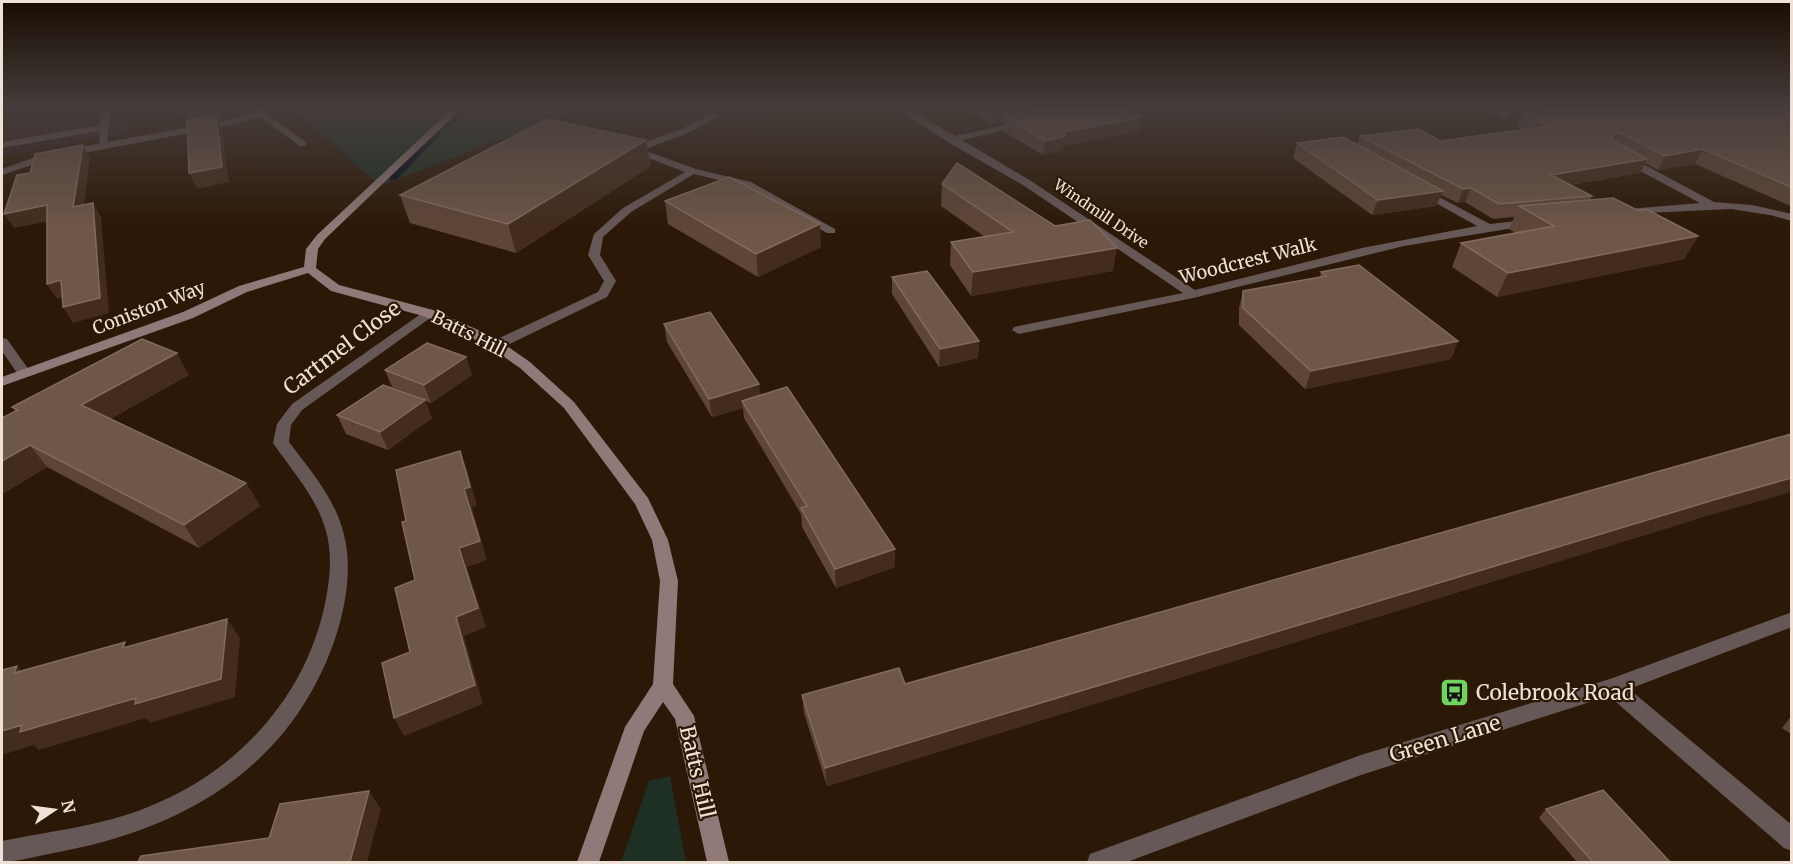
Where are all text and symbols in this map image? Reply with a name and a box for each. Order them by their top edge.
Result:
street label: Windmill Drive [1049,174,1152,252]
street label: Woodcrest Walk [1176,232,1319,289]
street label: Coniston Way [89,275,209,340]
street label: Cartmel Close [278,295,406,401]
street label: Batts Hill [428,305,511,362]
bus stop icon: Colebrook Road [1439,677,1471,709]
place label: Colebrook Road [1476,679,1635,706]
street label: Green Lane [1386,709,1504,768]
street label: Batts Hill [674,723,721,821]
north arrow [24,780,84,840]
text: N [57,798,80,815]

